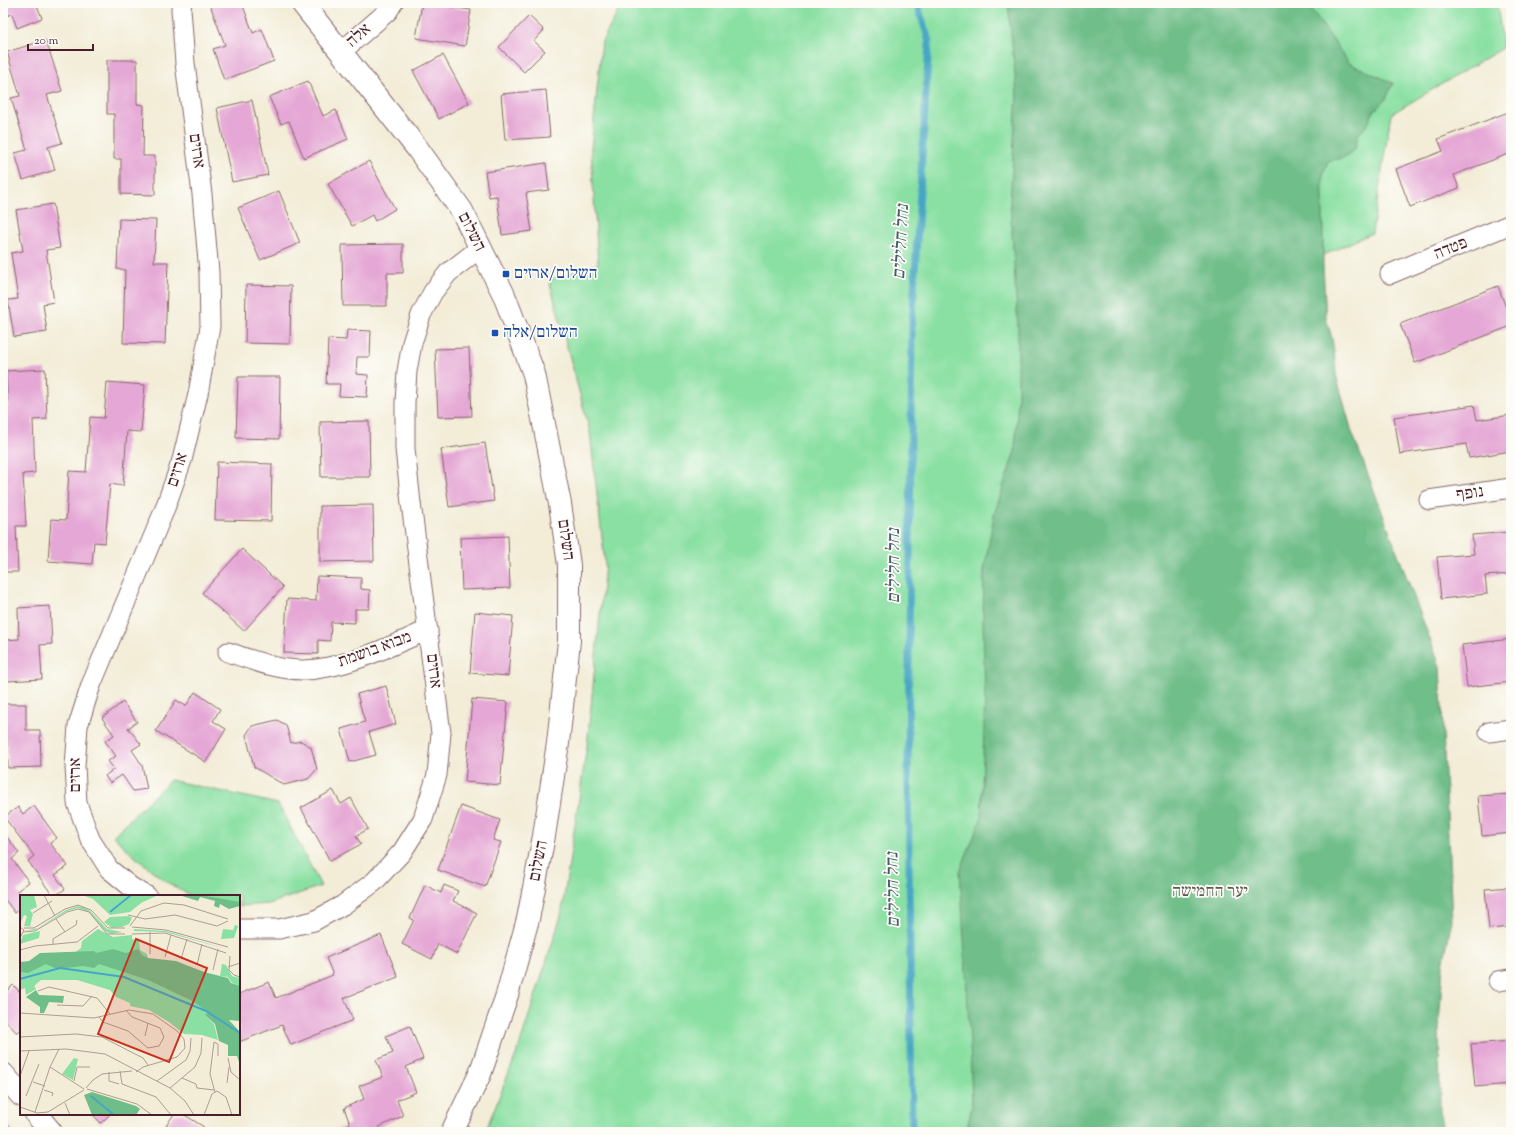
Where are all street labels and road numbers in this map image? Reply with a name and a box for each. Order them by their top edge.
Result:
street label: אלה [341,18,377,54]
street label: ארזים [182,132,210,170]
street label: השלום [451,208,491,256]
street label: פטדה [1431,231,1471,267]
street label: ארזים [161,450,195,490]
street label: נופף [1455,480,1485,508]
street label: השלום [550,518,580,562]
street label: מבוא בושמת [335,626,415,674]
street label: ארזים [419,652,447,690]
street label: ארזים [64,758,88,792]
street label: השלום [523,838,555,884]

